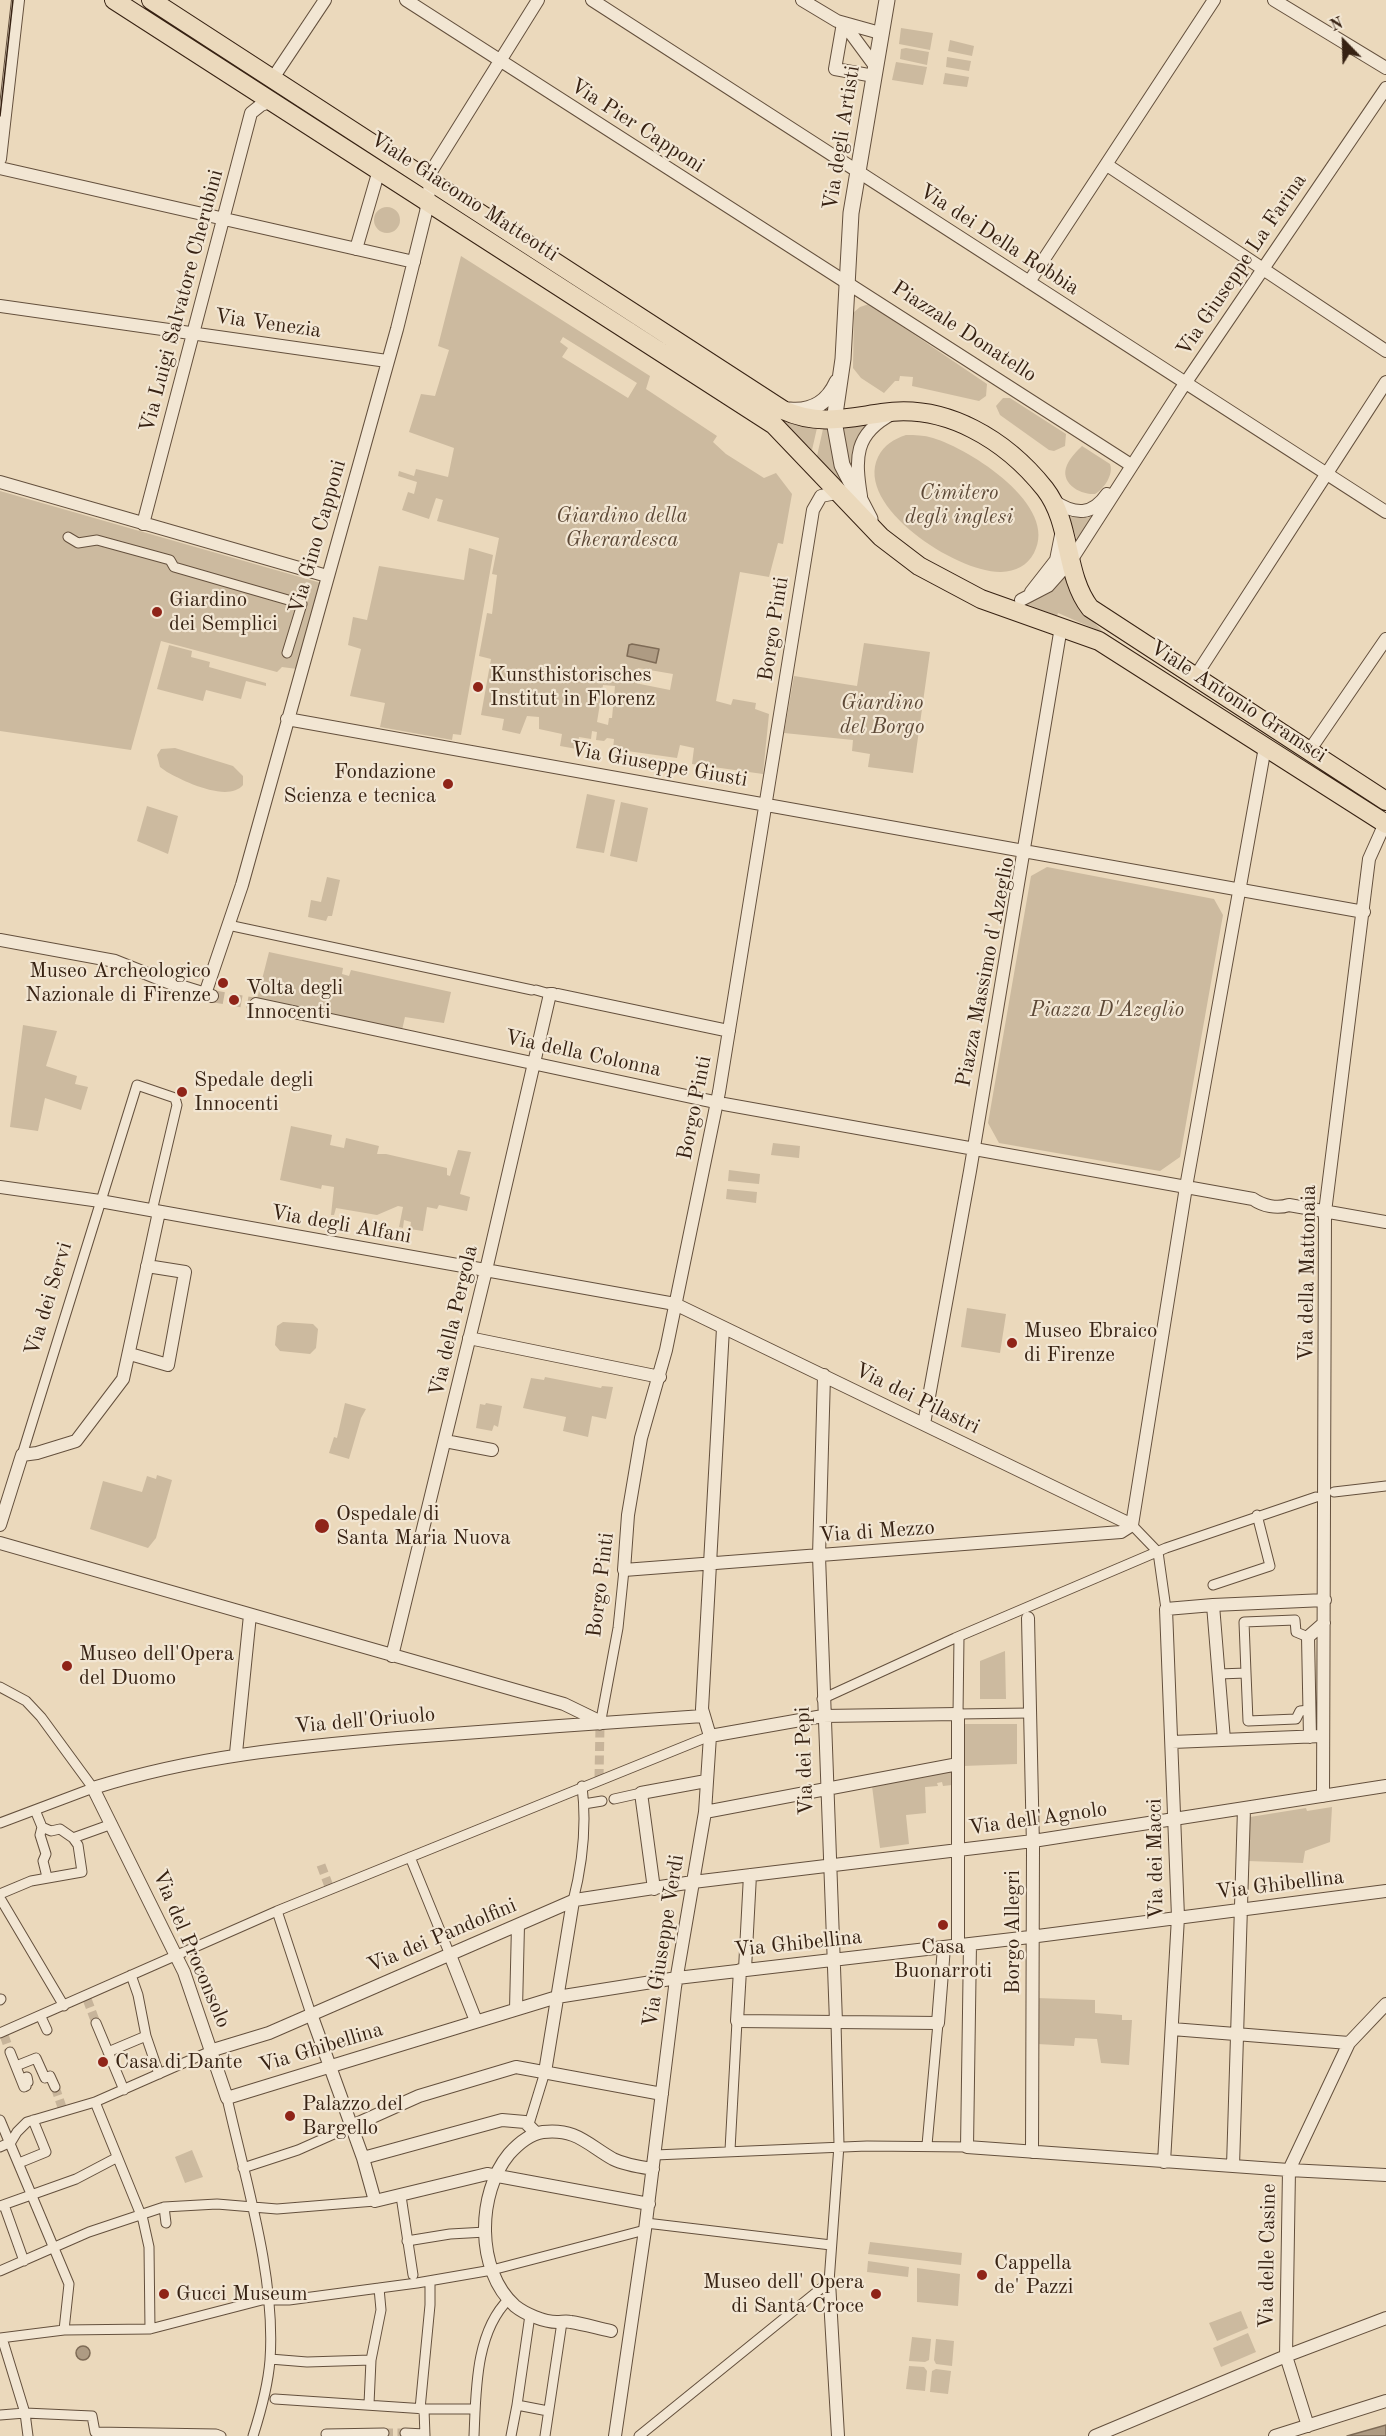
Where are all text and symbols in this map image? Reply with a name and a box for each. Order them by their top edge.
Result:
north arrow [1314,12,1374,72]
text: N [1328,16,1346,35]
street label: Via degli Artisti [818,64,866,212]
street label: Via Pier Capponi [565,73,709,179]
street label: Viale Giacomo Matteotti [365,127,563,267]
street label: Via Luigi Salvatore Cherubini [135,167,229,435]
street label: Via Giuseppe La Farina [1171,169,1313,361]
street label: Via dei Della Robbia [914,179,1084,301]
street label: Piazzale Donatello [887,276,1041,388]
street label: Via Venezia [213,304,323,344]
street label: Via Gino Capponi [284,457,352,617]
park label: Cimitero degli inglesi [905,480,1013,530]
park label: Giardino della Gherardesca [556,503,688,553]
street label: Borgo Pinti [753,575,795,683]
place label: Giardino dei Semplici [169,587,278,637]
marker: Giardino dei Semplici [150,605,164,619]
street label: Viale Antonio Gramsci [1145,635,1331,769]
place label: Kunsthistorisches Institut in Florenz [490,662,656,712]
marker: Kunsthistorisches Institut in Florenz [471,680,485,694]
park label: Giardino del Borgo [840,690,924,740]
street label: Via Giuseppe Giusti [568,737,750,793]
place label: Fondazione Scienza e tecnica [283,759,436,809]
marker: Fondazione Scienza e tecnica [441,777,455,791]
street label: Piazza Massimo d'Azeglio [951,855,1021,1089]
place label: Museo Archeologico Nazionale di Firenze [25,958,211,1008]
place label: Volta degli Innocenti [246,975,343,1025]
marker: Museo Archeologico Nazionale di Firenze [216,976,230,990]
marker: Volta degli Innocenti [227,993,241,1007]
park label: Piazza D'Azeglio [1030,997,1184,1023]
street label: Via della Colonna [503,1025,663,1083]
street label: Borgo Pinti [673,1054,717,1162]
place label: Spedale degli Innocenti [194,1067,313,1117]
marker: Spedale degli Innocenti [175,1085,189,1099]
street label: Via della Mattonaia [1294,1185,1322,1361]
street label: Via degli Alfani [269,1200,413,1250]
street label: Via dei Servi [20,1239,78,1359]
street label: Via della Pergola [424,1243,484,1399]
place label: Museo Ebraico di Firenze [1024,1318,1157,1368]
marker: Museo Ebraico di Firenze [1005,1336,1019,1350]
street label: Via dei Pilastri [850,1358,984,1440]
place label: Ospedale di Santa Maria Nuova [336,1501,511,1551]
street label: Via di Mezzo [818,1515,936,1549]
marker: Ospedale di Santa Maria Nuova [313,1517,331,1535]
street label: Borgo Pinti [582,1531,620,1639]
place label: Museo dell'Opera del Duomo [79,1641,234,1691]
marker: Museo dell'Opera del Duomo [60,1659,74,1673]
street label: Via dell'Oriuolo [294,1702,436,1740]
street label: Via dei Pepi [791,1706,819,1816]
street label: Via dell'Agnolo [967,1797,1109,1841]
street label: Via dei Macci [1142,1798,1170,1920]
street label: Via Giuseppe Verdi [638,1853,690,2029]
street label: Via Ghibellina [1215,1865,1345,1905]
street label: Via del Proconsolo [146,1866,236,2032]
street label: Borgo Allegri [1000,1870,1026,1994]
street label: Via dei Pandolfini [364,1893,520,1979]
marker: Casa Buonarroti [936,1918,950,1932]
street label: Via Ghibellina [733,1925,863,1963]
place label: Casa Buonarroti [894,1934,992,1984]
street label: Via Ghibellina [256,2017,386,2079]
place label: Casa di Dante [115,2049,242,2075]
marker: Casa di Dante [96,2055,110,2069]
place label: Palazzo del Bargello [302,2091,403,2141]
marker: Palazzo del Bargello [283,2109,297,2123]
street label: Via delle Casine [1254,2183,1282,2329]
place label: Cappella de' Pazzi [994,2250,1073,2300]
marker: Cappella de' Pazzi [975,2268,989,2282]
place label: Museo dell' Opera di Santa Croce [703,2269,864,2319]
place label: Gucci Museum [176,2281,308,2307]
marker: Gucci Museum [157,2287,171,2301]
marker: Museo dell' Opera di Santa Croce [869,2287,883,2301]

